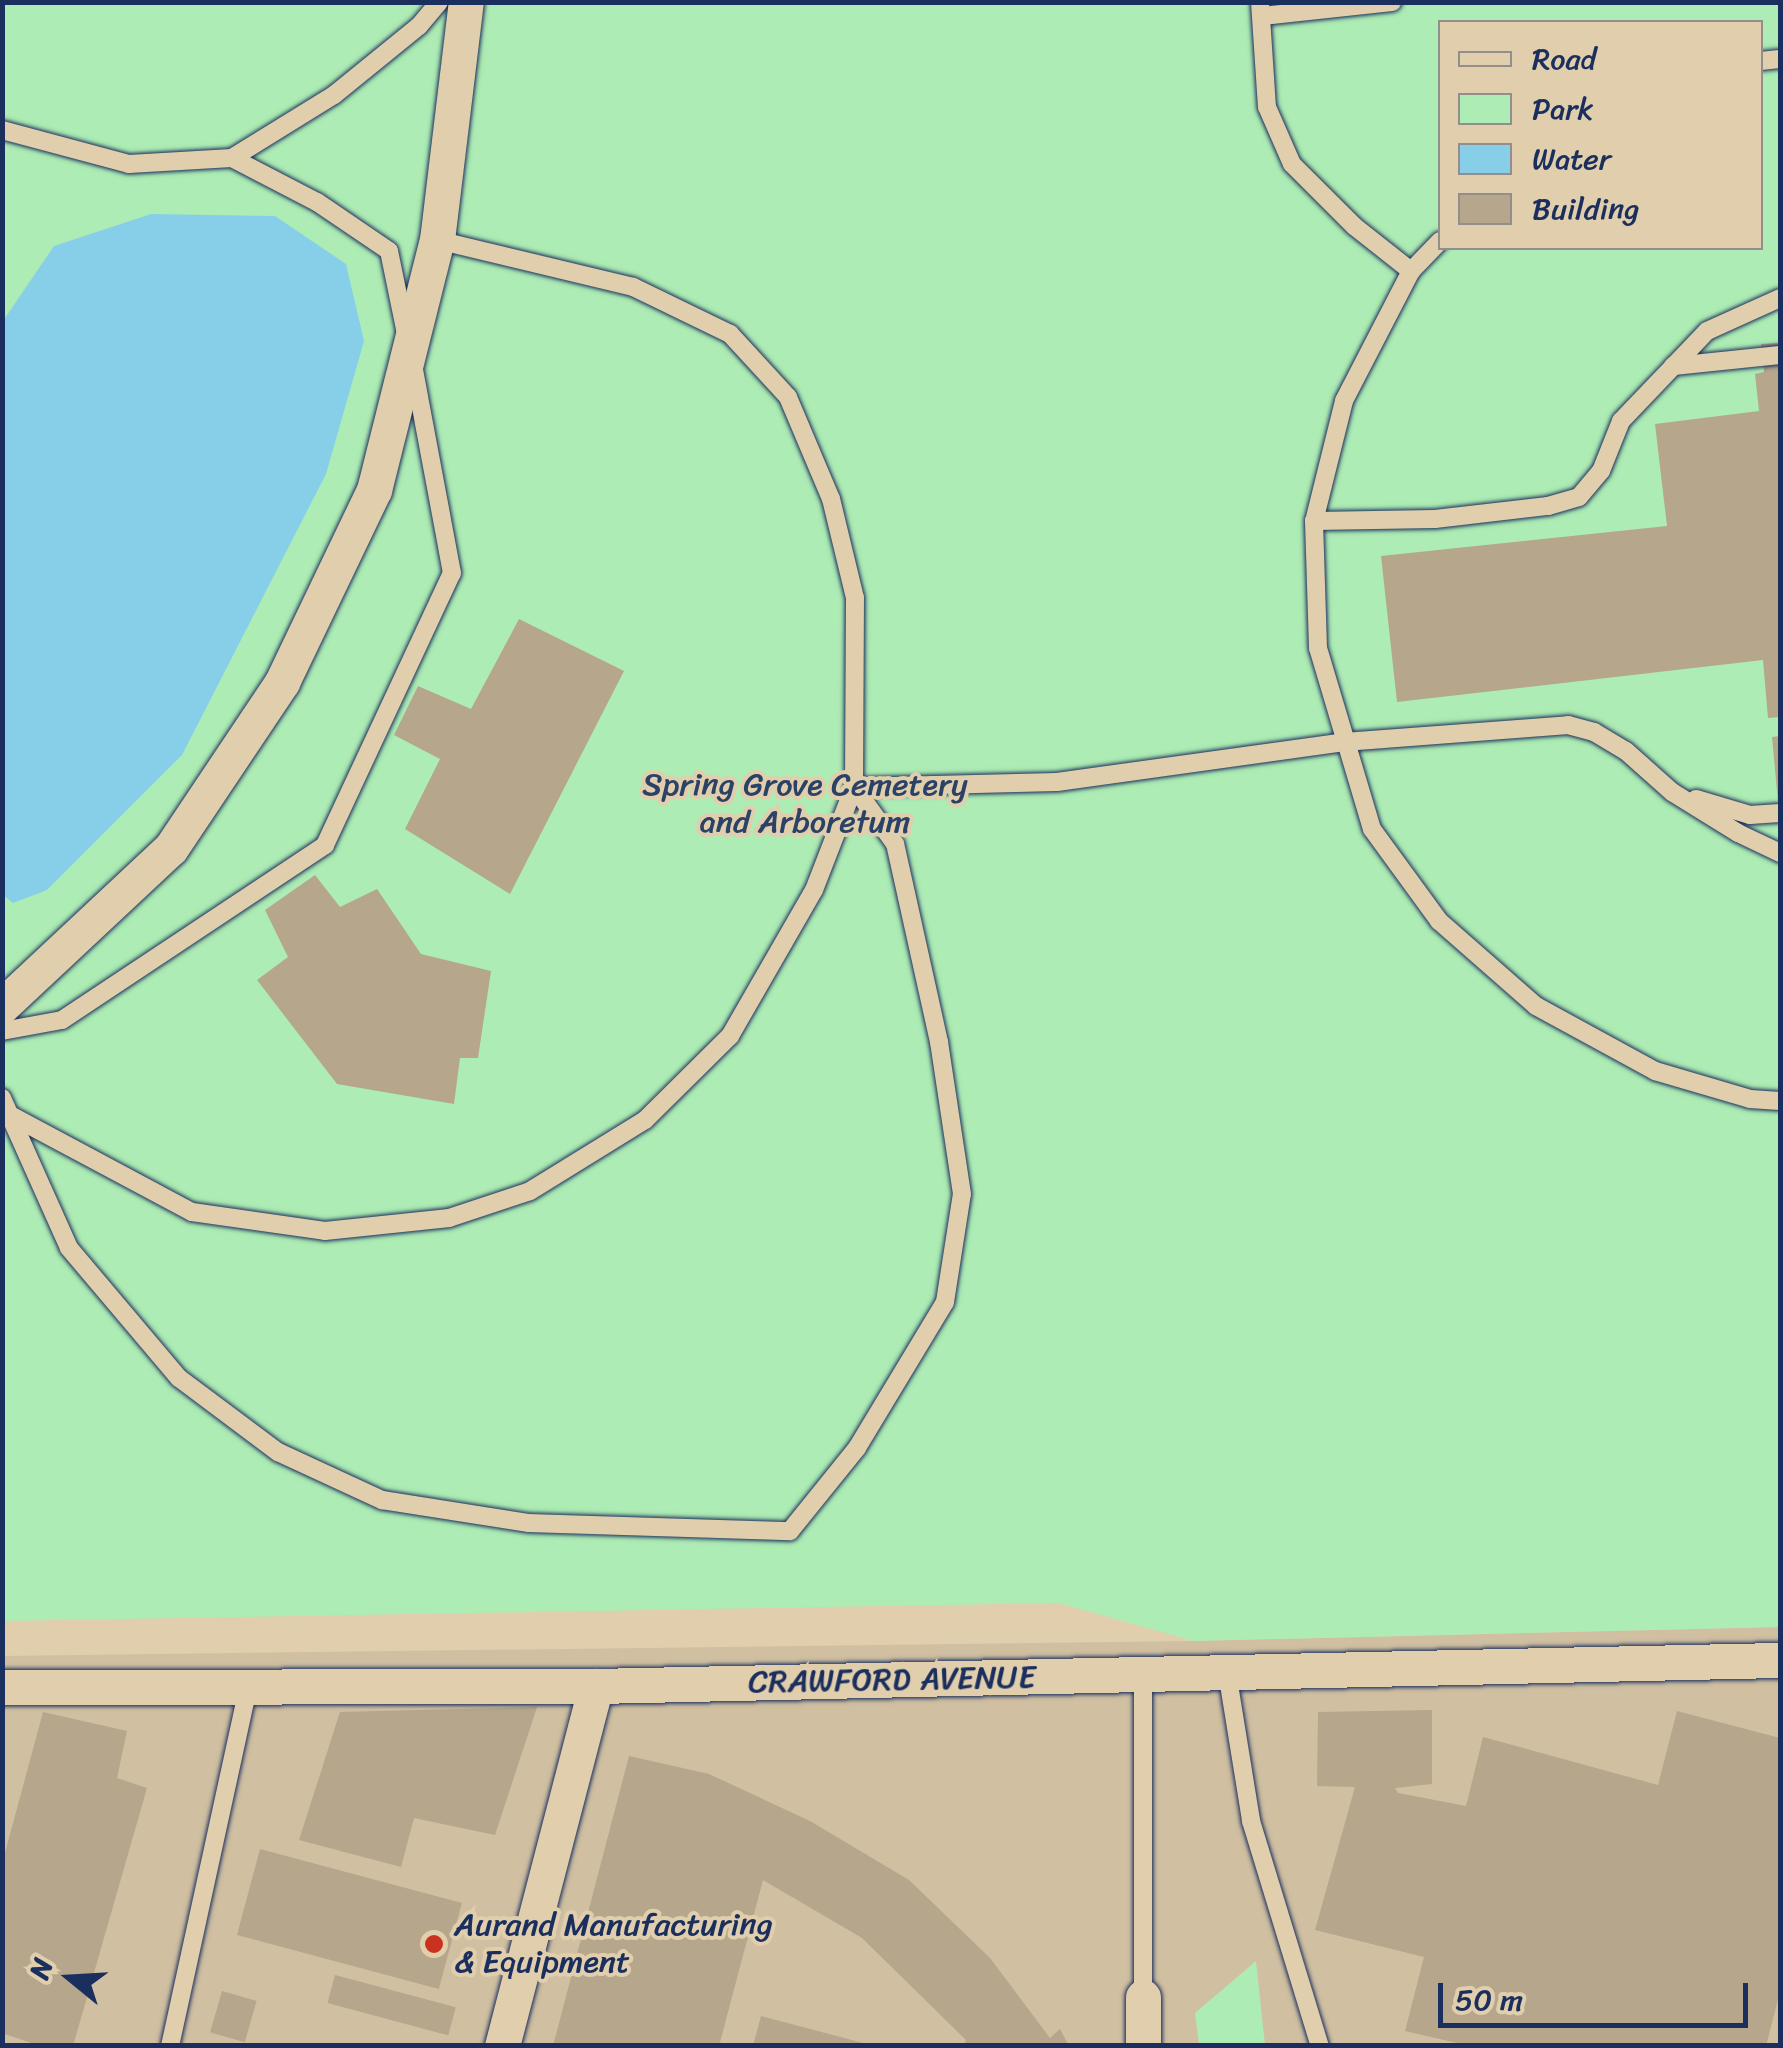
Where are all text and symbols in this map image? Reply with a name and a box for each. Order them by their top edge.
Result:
legend [1438,20,1763,250]
text: Road [1532,32,1596,86]
text: Park [1532,82,1594,136]
text: Water [1532,132,1611,186]
text: Building [1532,182,1639,236]
park label: Spring Grove Cemetery and Arboretum [642,767,968,842]
street label: CRAWFORD AVENUE [747,1658,1037,1702]
place label: Aurand Manufacturing & Equipment [454,1907,773,1982]
north arrow [20,1928,120,2028]
marker: Aurand Manufacturing & Equipment [423,1933,445,1955]
text: N [15,1952,67,1985]
scale bar [1443,1963,1753,2025]
text: 50 m [1455,1973,1523,2027]

